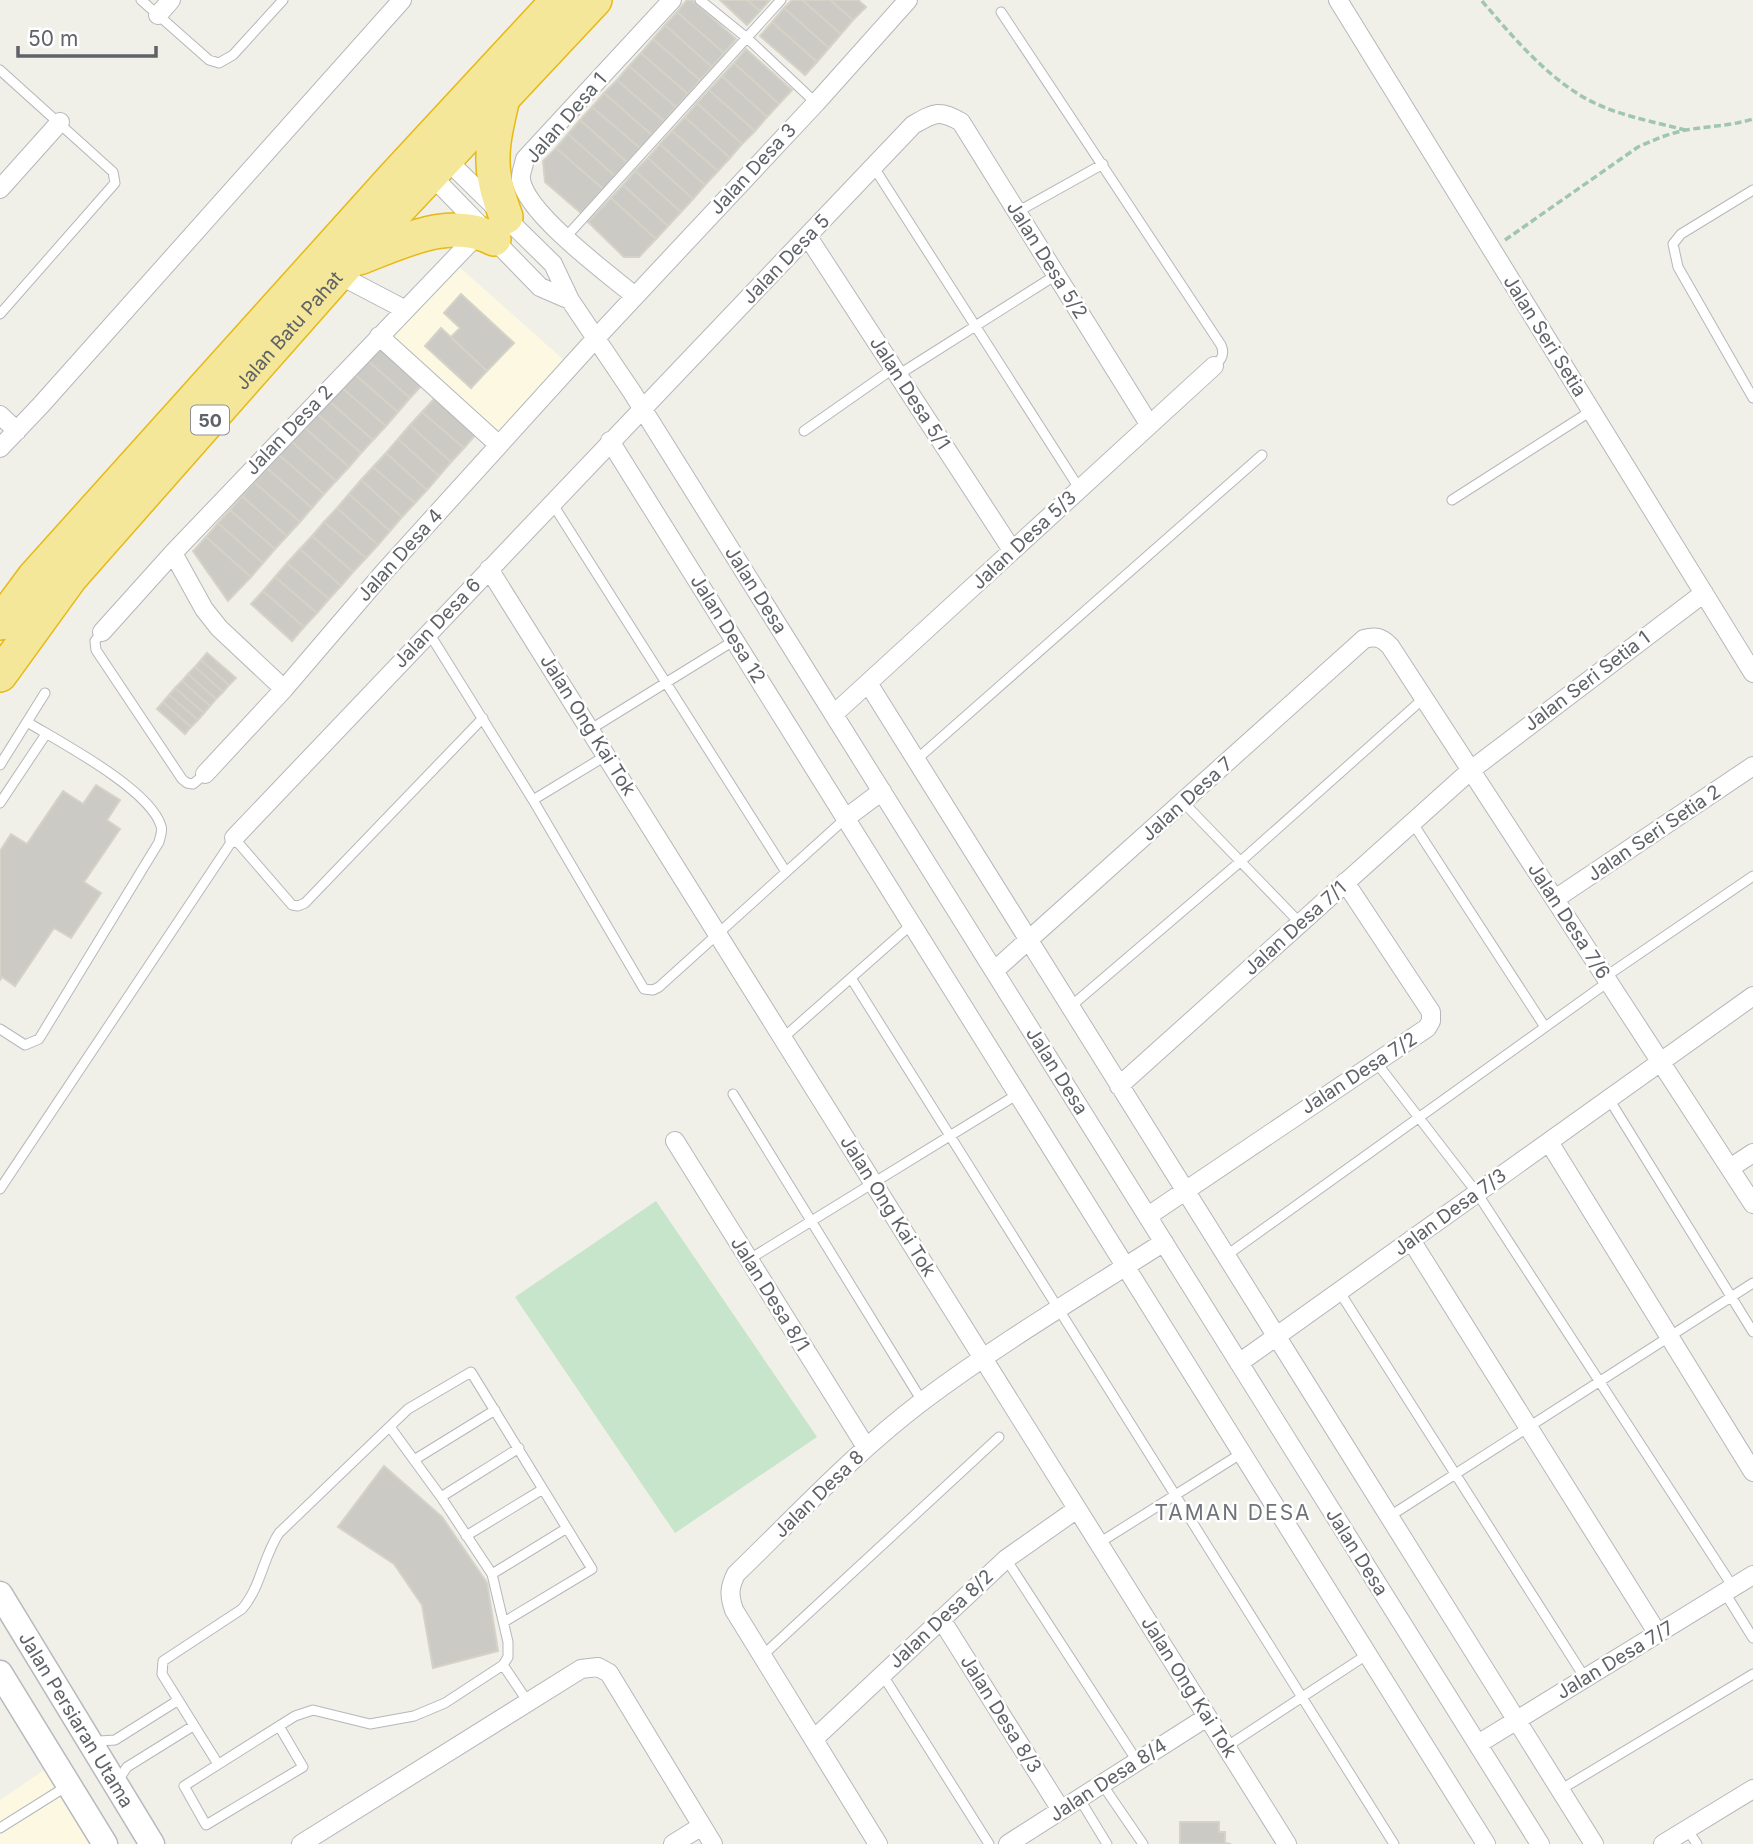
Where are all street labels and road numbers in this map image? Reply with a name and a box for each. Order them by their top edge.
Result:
street label: Jalan Desa 1 [521,68,611,168]
street label: Jalan Desa 3 [705,119,801,219]
street label: Jalan Desa 5/2 [1002,197,1092,323]
street label: Jalan Desa 5 [738,209,834,309]
street label: Jalan Batu Pahat [230,266,347,394]
street label: Jalan Seri Setia [1498,271,1592,401]
street label: Jalan Desa 5/1 [865,332,955,454]
street label: Jalan Desa 2 [241,380,337,480]
road number: 50 [191,406,229,434]
street label: Jalan Desa 5/3 [967,486,1081,594]
street label: Jalan Desa 4 [352,504,448,606]
street label: Jalan Desa [720,542,792,638]
street label: Jalan Desa 12 [686,571,770,687]
street label: Jalan Desa 6 [388,573,486,673]
street label: Jalan Seri Setia 1 [1519,626,1655,736]
street label: Jalan Ong Kai Tok [535,650,641,800]
street label: Jalan Desa 7 [1137,752,1237,846]
street label: Jalan Seri Setia 2 [1583,780,1725,886]
street label: Jalan Desa 7/6 [1523,859,1615,983]
street label: Jalan Desa 7/1 [1239,876,1351,980]
street label: Jalan Desa [1021,1023,1093,1119]
street label: Jalan Desa 7/2 [1297,1027,1421,1119]
street label: Jalan Ong Kai Tok [835,1131,941,1281]
street label: Jalan Desa 7/3 [1389,1163,1511,1261]
street label: Jalan Desa 8/1 [726,1233,814,1355]
street label: Jalan Desa 8 [769,1445,869,1543]
street label: Jalan Desa [1321,1504,1393,1600]
street label: Jalan Desa 8/2 [884,1565,998,1673]
street label: Jalan Ong Kai Tok [1136,1612,1242,1762]
street label: Jalan Desa 7/7 [1552,1616,1678,1704]
street label: Jalan Persiaran Utama [14,1627,139,1812]
street label: Jalan Desa 8/3 [956,1651,1046,1777]
street label: Jalan Desa 8/4 [1045,1734,1171,1826]

